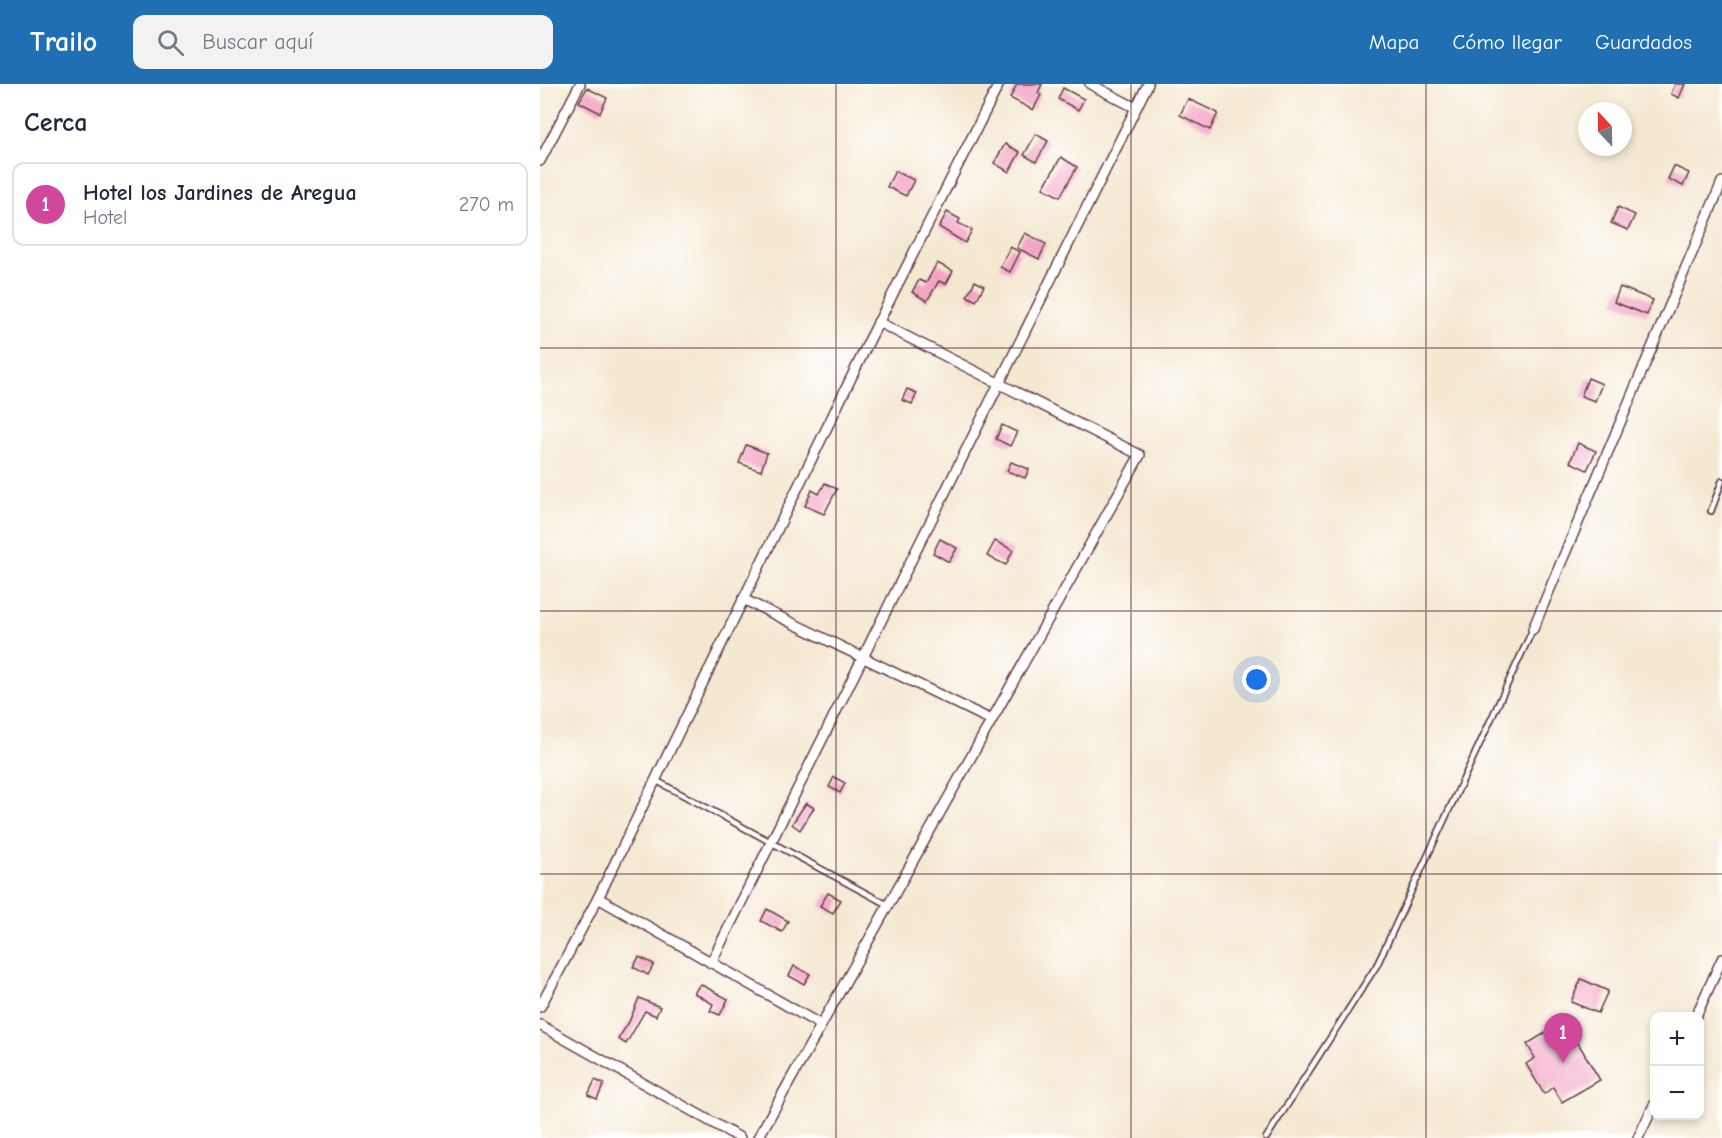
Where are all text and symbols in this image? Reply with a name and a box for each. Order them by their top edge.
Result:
search box [133,15,553,69]
text: Trailo [30,26,97,58]
icon: search [154,26,187,59]
text: Buscar aquí [202,29,313,55]
text: Mapa [1369,30,1419,54]
text: Cómo llegar [1452,30,1562,54]
text: Guardados [1595,30,1692,54]
north arrow [1578,102,1632,156]
text: Cerca [24,108,88,138]
text: Hotel los Jardines de Aregua [83,180,357,206]
text: 1 [42,193,49,216]
text: 270 m [459,193,514,216]
text: Hotel [83,206,127,229]
your location [1242,665,1271,694]
map controls [1650,1012,1704,1120]
button: + [1650,1012,1704,1066]
pin: 1 [1544,1014,1582,1063]
button: − [1650,1066,1704,1120]

